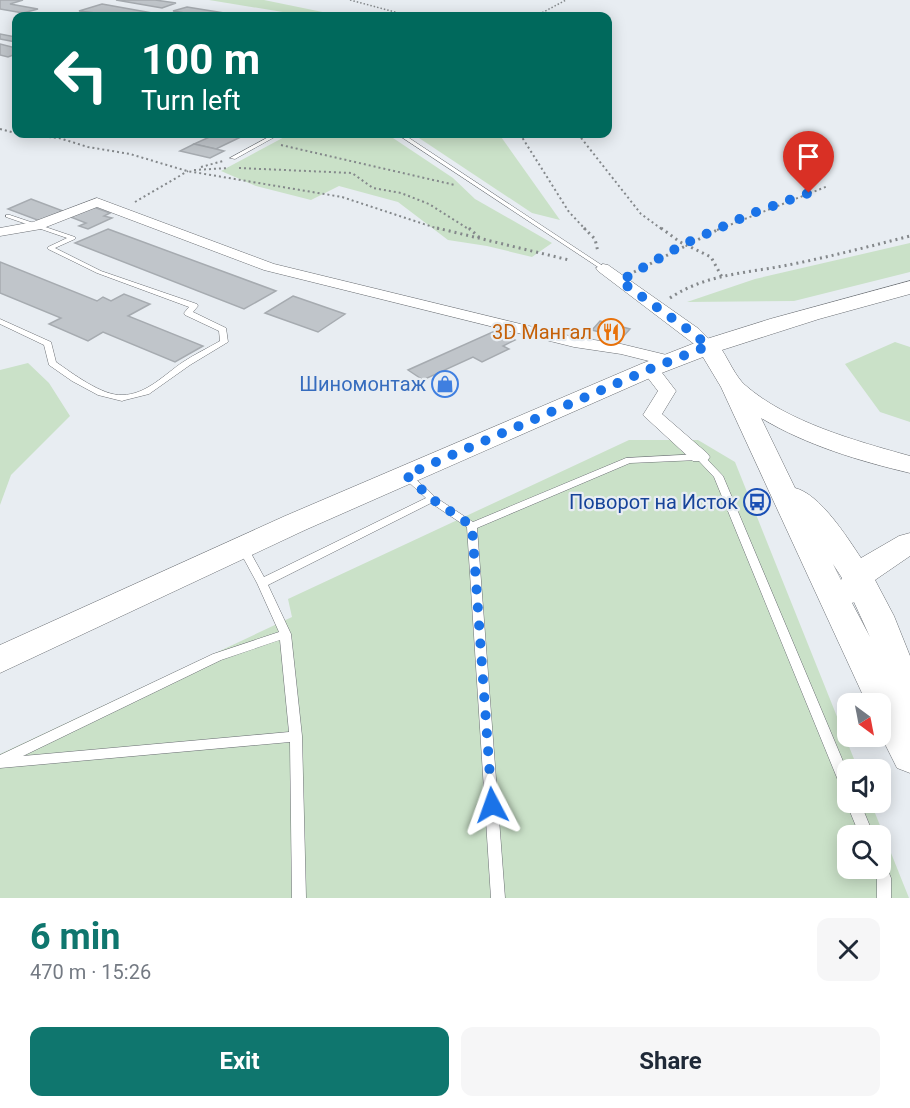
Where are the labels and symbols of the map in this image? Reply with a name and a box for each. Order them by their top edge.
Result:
pin [783,131,834,193]
restaurant icon: 3D Мангал [596,317,626,347]
place label: 3D Мангал [492,320,592,344]
shop icon: Шиномонтаж [430,369,460,399]
place label: Шиномонтаж [299,372,427,396]
bus stop icon: Поворот на Исток [742,487,772,517]
place label: Поворот на Исток [569,490,738,514]
north arrow [837,693,891,747]
position arrow [460,773,524,837]

